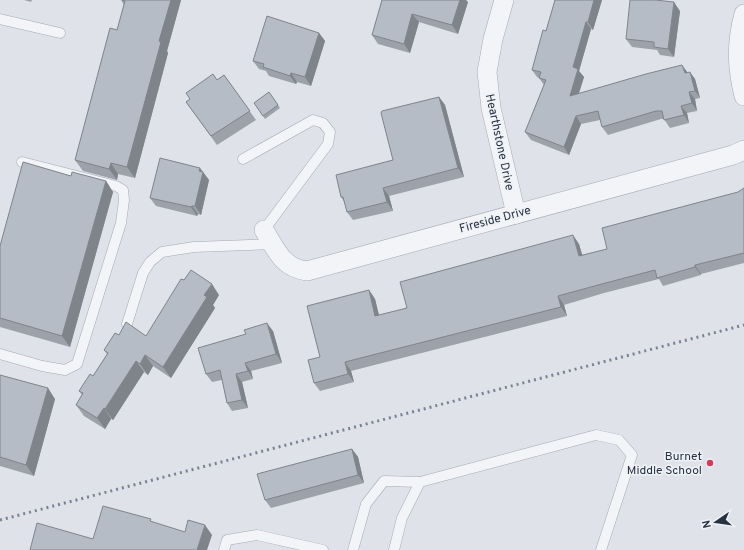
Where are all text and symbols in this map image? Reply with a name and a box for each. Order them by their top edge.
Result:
street label: Hearthstone Drive [481,92,517,192]
street label: Fireside Drive [458,203,533,237]
place label: Burnet Middle School [627,449,702,479]
marker: Burnet Middle School [705,458,715,468]
north arrow [696,502,736,542]
text: N [700,519,715,529]

